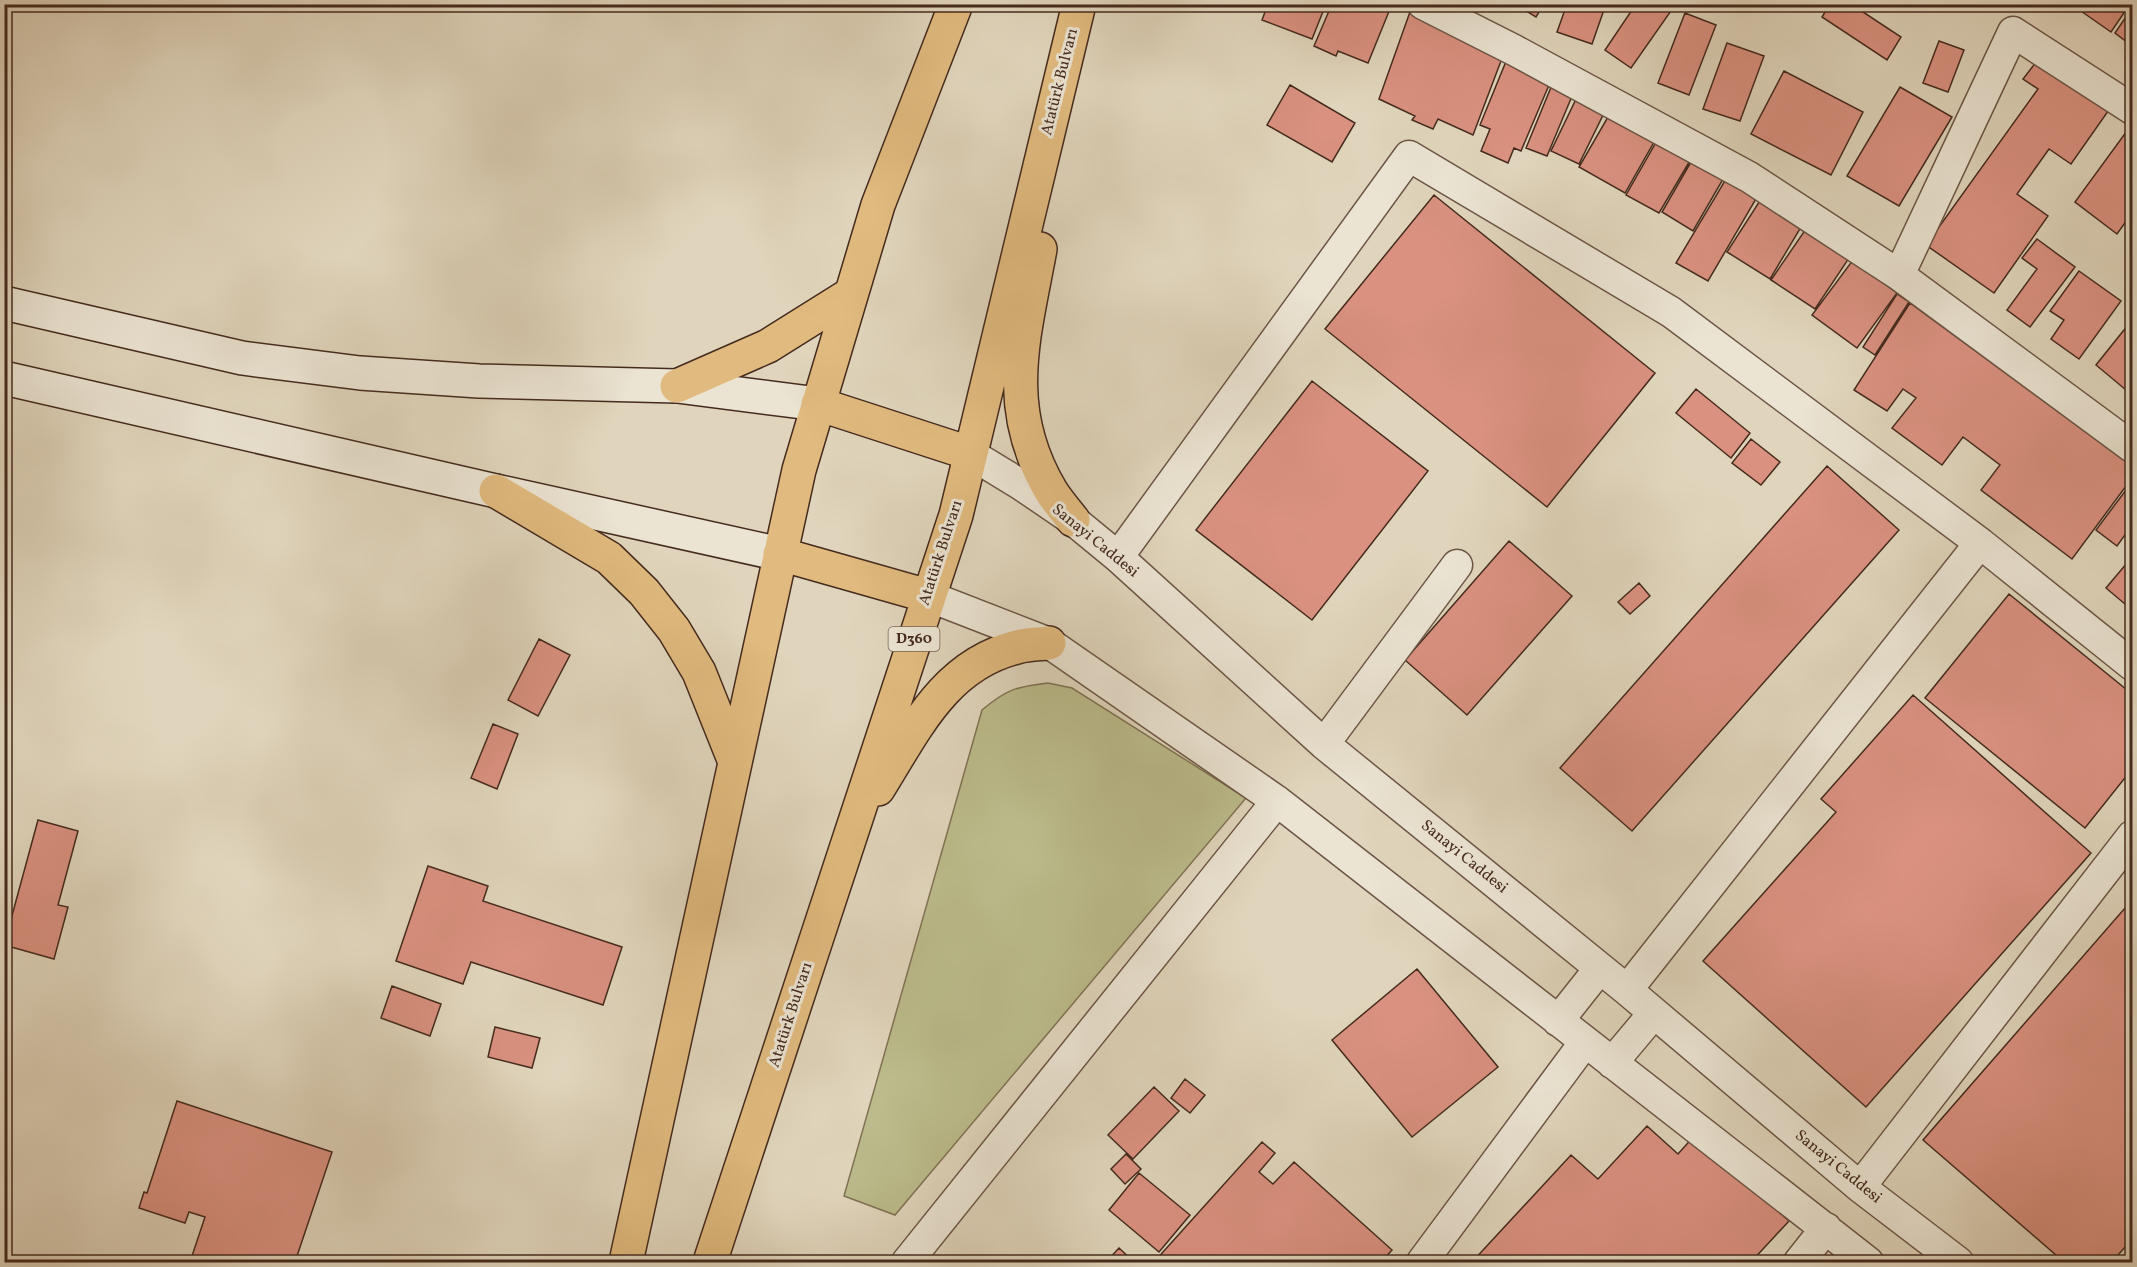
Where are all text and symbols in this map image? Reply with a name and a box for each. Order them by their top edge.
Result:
street label: Atatürk Bulvarı [1036,26,1084,138]
street label: Atatürk Bulvarı [914,497,968,608]
street label: Sanayi Caddesi [1047,499,1143,583]
road number: D360 [888,627,940,651]
street label: Sanayi Caddesi [1416,815,1512,899]
street label: Atatürk Bulvarı [764,959,818,1070]
street label: Sanayi Caddesi [1790,1125,1886,1209]

